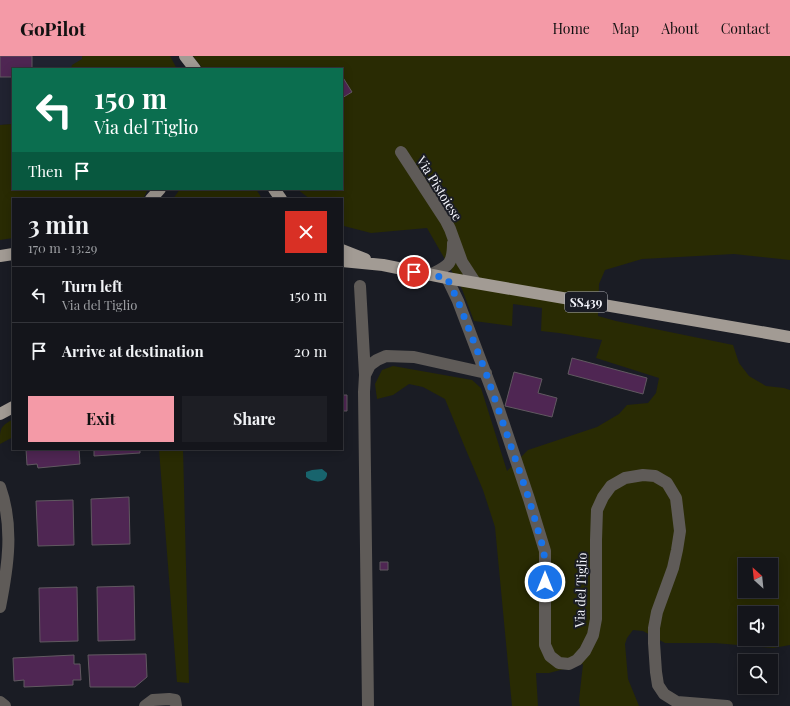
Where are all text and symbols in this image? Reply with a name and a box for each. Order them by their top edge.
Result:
text: GoPilot [20,15,86,41]
text: Home [552,19,590,38]
text: Map [612,19,639,38]
text: About [661,19,699,38]
text: Contact [721,19,770,38]
text: 150 m [94,79,167,116]
icon: left [28,84,80,136]
text: Via del Tiglio [94,115,198,139]
street label: Via Pistoiese [413,152,467,224]
icon: arrive [71,160,93,182]
text: Then [28,161,63,181]
text: 3 min [28,208,89,240]
button: close [285,211,327,253]
text: 170 m · 13:29 [28,239,97,256]
pin [397,255,431,289]
icon: arrive [403,261,425,283]
text: Turn left [62,276,123,296]
icon: left [28,284,50,306]
text: 150 m [289,285,327,305]
road number: SS439 [565,292,607,312]
text: Via del Tiglio [62,296,137,313]
icon: arrive [28,340,50,362]
text: Arrive at destination [62,341,204,361]
text: 20 m [294,341,327,361]
button: Exit [28,396,174,442]
button: Share [182,396,327,442]
street label: Via del Tiglio [570,552,590,629]
north arrow [738,558,778,598]
map controls [738,558,778,694]
position arrow [524,561,566,603]
button: sound [738,606,778,646]
button: search [738,654,778,694]

